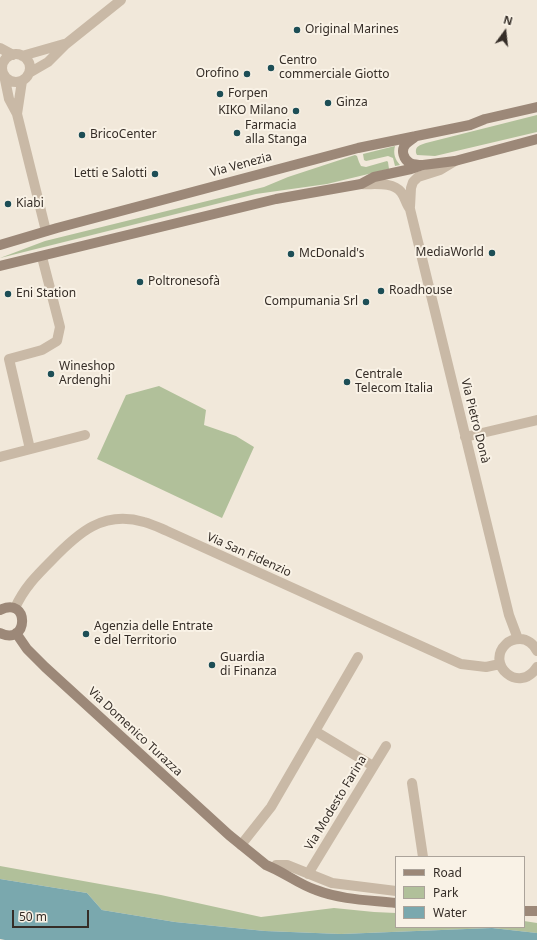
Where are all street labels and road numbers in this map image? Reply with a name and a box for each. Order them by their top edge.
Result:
street label: Via Venezia [209,150,273,180]
street label: Via Pietro Donà [458,377,492,465]
street label: Via San Fidenzio [205,530,293,580]
street label: Via Domenico Turazza [85,685,185,779]
street label: Via Modesto Farina [302,753,370,853]

